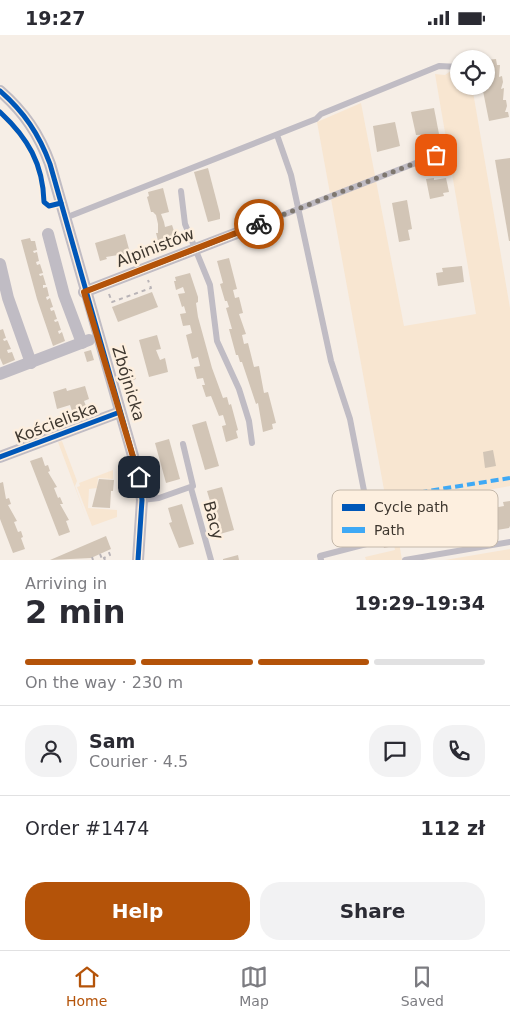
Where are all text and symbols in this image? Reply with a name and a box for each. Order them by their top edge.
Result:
text: 19:27 [25,7,85,29]
map controls [450,50,495,95]
button: locate [450,50,495,95]
pin [415,134,457,176]
icon: bag [422,141,450,169]
courier [234,199,284,249]
icon: bike [245,210,273,238]
street label: Alpinistów [113,224,197,271]
street label: Zbójnicka [108,343,149,423]
street label: Kościeliska [12,398,100,447]
pin [118,456,160,498]
icon: home [125,463,153,491]
legend [332,490,498,547]
street label: Bacy [199,499,228,541]
text: Cycle path [374,499,449,515]
text: Path [374,522,405,538]
text: Arriving in [25,574,107,593]
text: 19:29–19:34 [355,592,485,614]
text: 2 min [25,593,126,631]
text: On the way · 230 m [25,673,183,692]
button: person [25,725,77,777]
button: chat [369,725,421,777]
button: phone [433,725,485,777]
text: Sam [89,730,135,752]
text: Courier · 4.5 [89,752,188,771]
text: Order #1474 [25,817,149,839]
text: 112 zł [421,817,485,839]
button: Help [25,882,250,940]
button: Share [260,882,485,940]
tab: Home [66,963,107,1009]
tab: Map [239,963,269,1009]
tab: Saved [401,963,444,1009]

